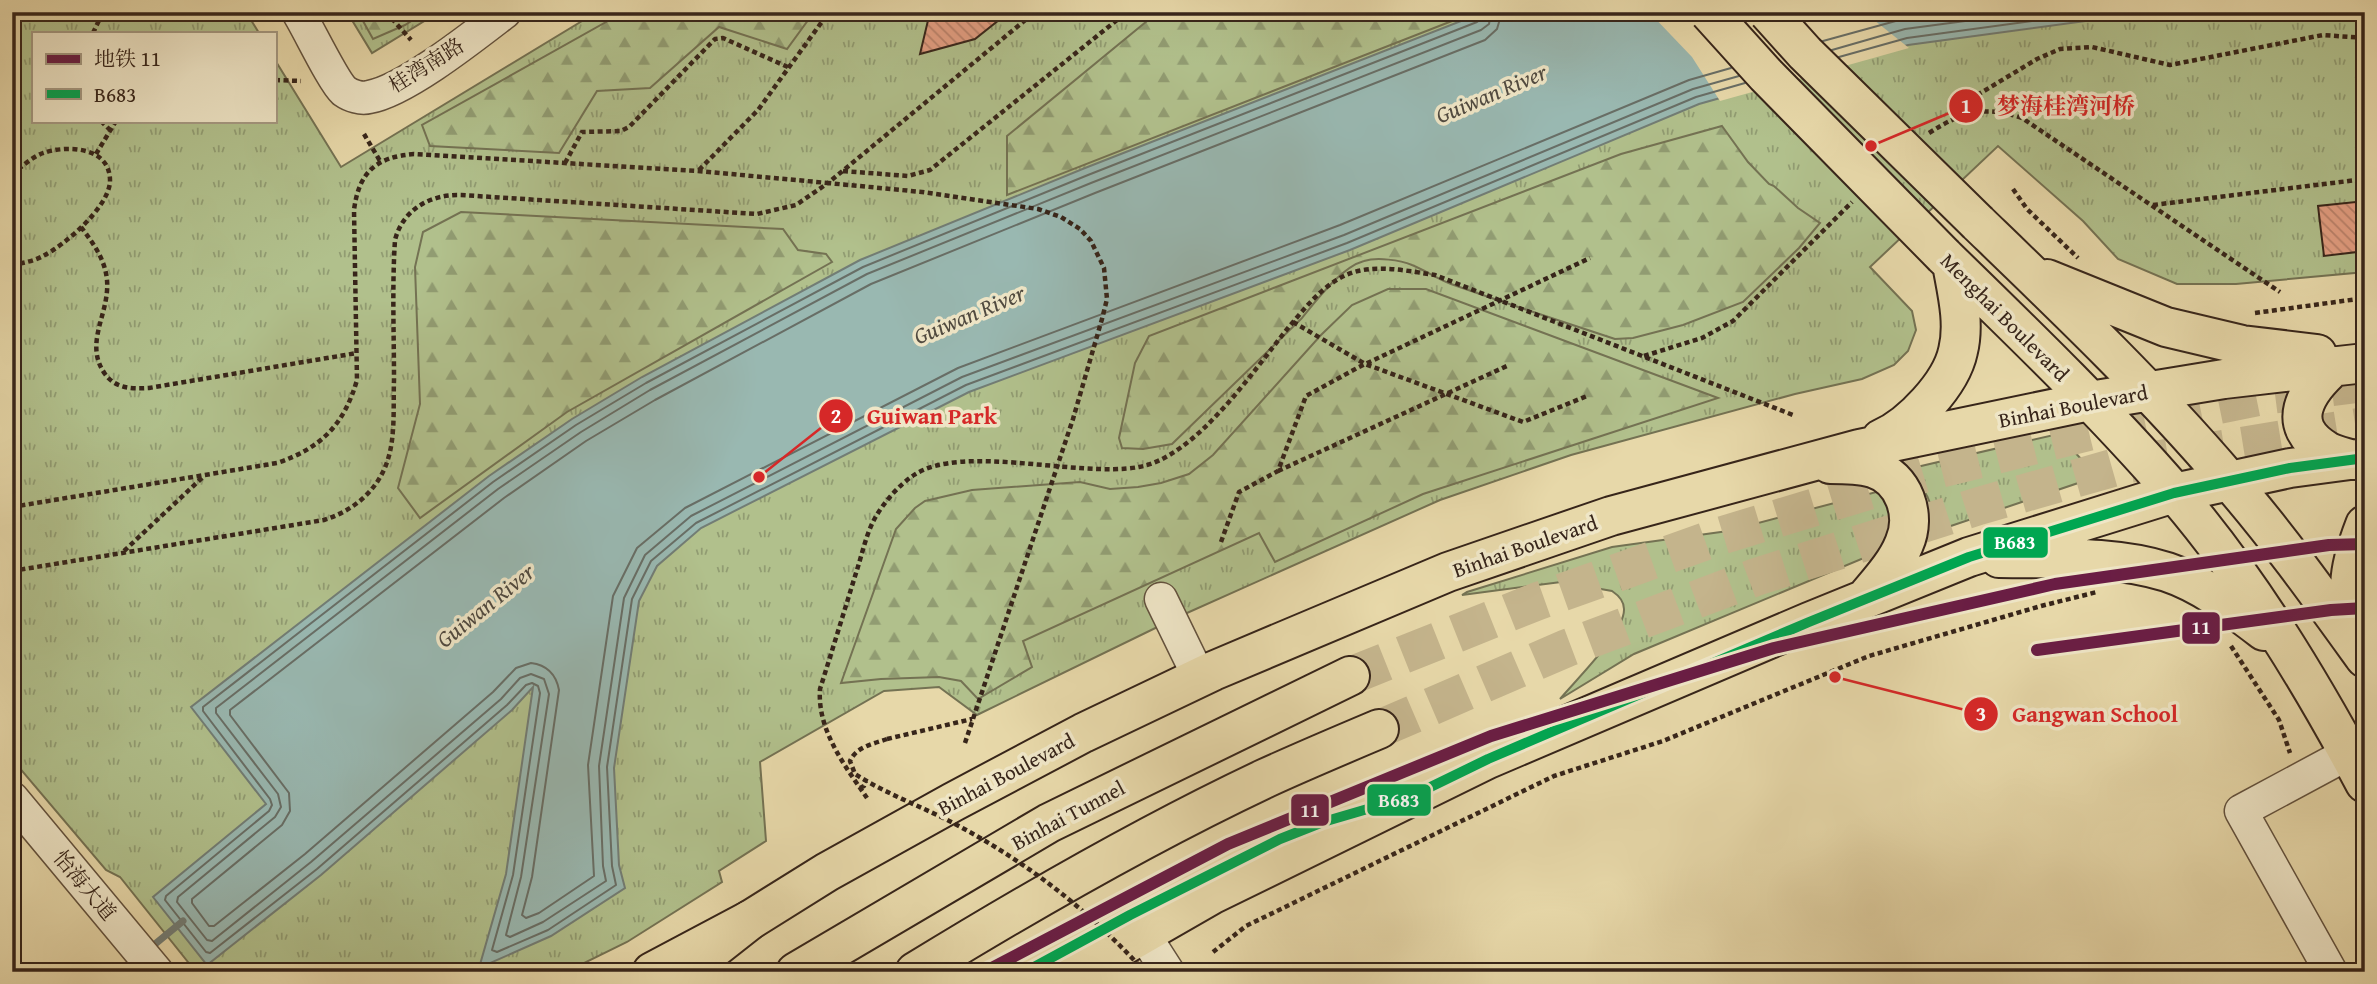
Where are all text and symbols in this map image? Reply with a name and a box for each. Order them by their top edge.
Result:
street label: 桂湾南路 [382,30,470,100]
legend [32,32,276,122]
text: 地铁 11 [94,43,161,74]
water label: Guiwan River [1430,54,1553,131]
text: B683 [94,79,136,110]
callout: 梦海桂湾河桥 [1948,84,2149,128]
text: 梦海桂湾河桥 [1997,89,2135,122]
text: 1 [1961,90,1971,121]
street label: Menghai Boulevard [1934,246,2077,389]
water label: Guiwan River [908,275,1031,352]
street label: Binhai Boulevard [1996,376,2151,436]
callout: Guiwan Park [818,394,1011,438]
text: Guiwan Park [867,399,998,432]
text: 2 [831,400,841,431]
street label: Binhai Boulevard [1448,506,1602,585]
line badge: B683 [1982,526,2049,559]
text: B683 [1994,528,2036,556]
water label: Guiwan River [429,554,542,655]
line badge: 11 [2181,611,2221,645]
text: 11 [2191,613,2211,641]
callout: Gangwan School [1964,692,2192,736]
text: Gangwan School [2012,697,2178,730]
text: 3 [1976,698,1986,729]
street label: Binhai Boulevard [932,724,1081,823]
street label: Binhai Tunnel [1006,772,1130,858]
line badge: B683 [1366,783,1432,817]
text: B683 [1378,786,1420,814]
line badge: 11 [1290,793,1330,827]
text: 11 [1300,796,1320,824]
street label: 怡海大道 [46,843,124,927]

